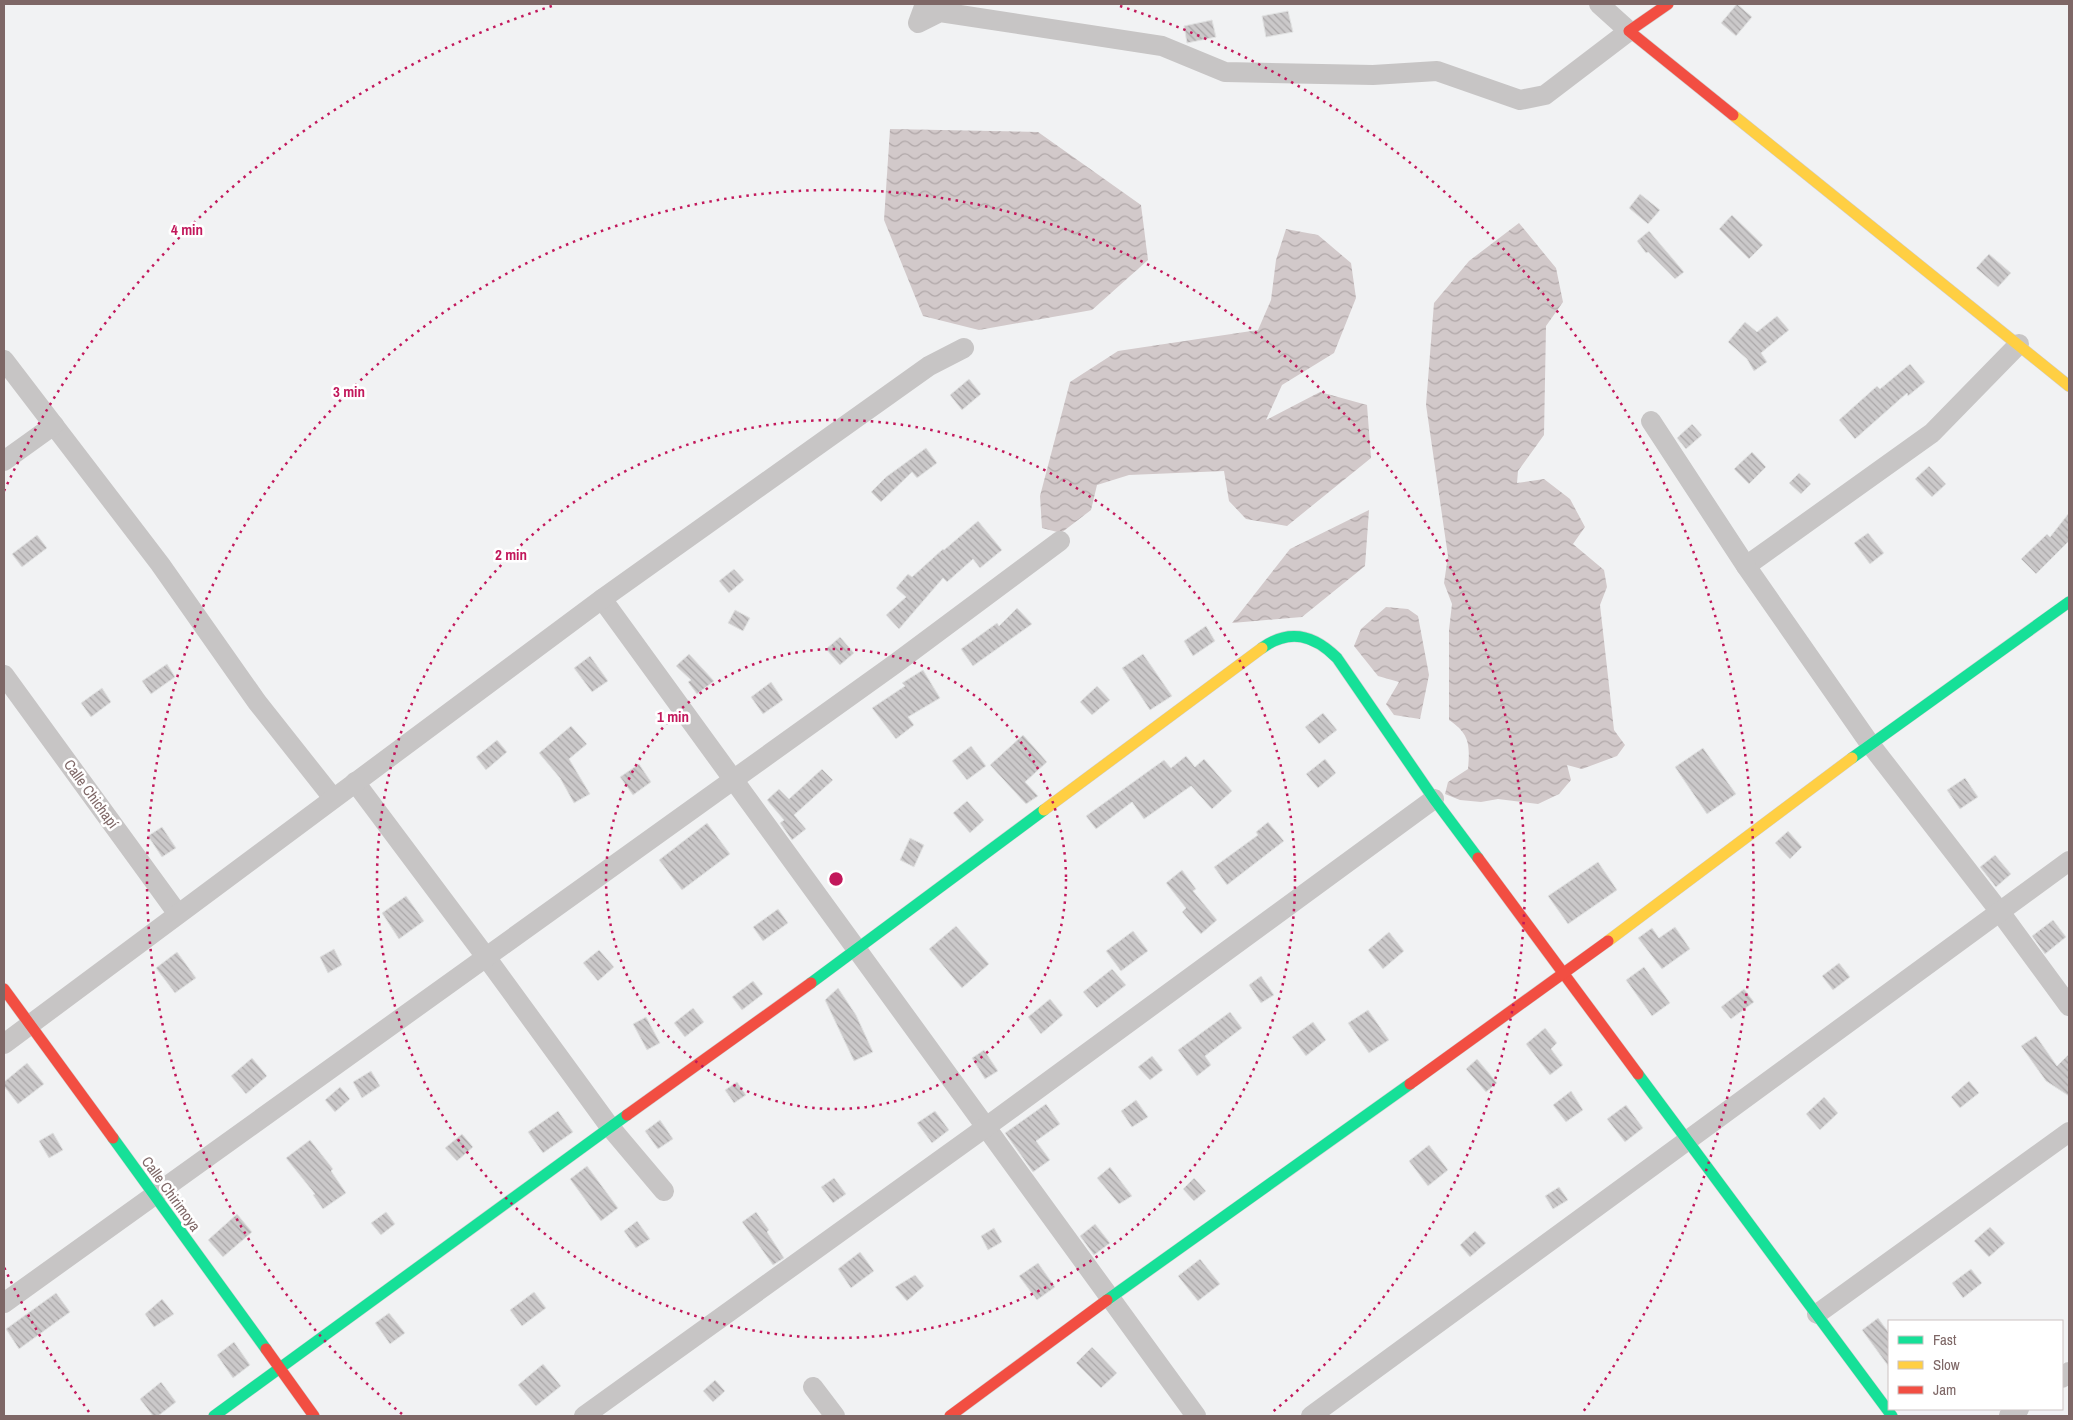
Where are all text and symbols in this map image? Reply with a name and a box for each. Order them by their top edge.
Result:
text: 4 min [171,219,203,240]
text: 3 min [333,381,365,402]
text: 2 min [495,544,527,565]
text: 1 min [657,706,689,727]
street label: Calle Chichapí [59,755,124,833]
centre of rings [827,870,845,888]
street label: Calle Chirimoya [137,1152,206,1236]
legend [1888,1320,2063,1410]
text: Fast [1933,1329,1957,1350]
text: Slow [1933,1354,1960,1375]
text: Jam [1933,1379,1956,1400]

